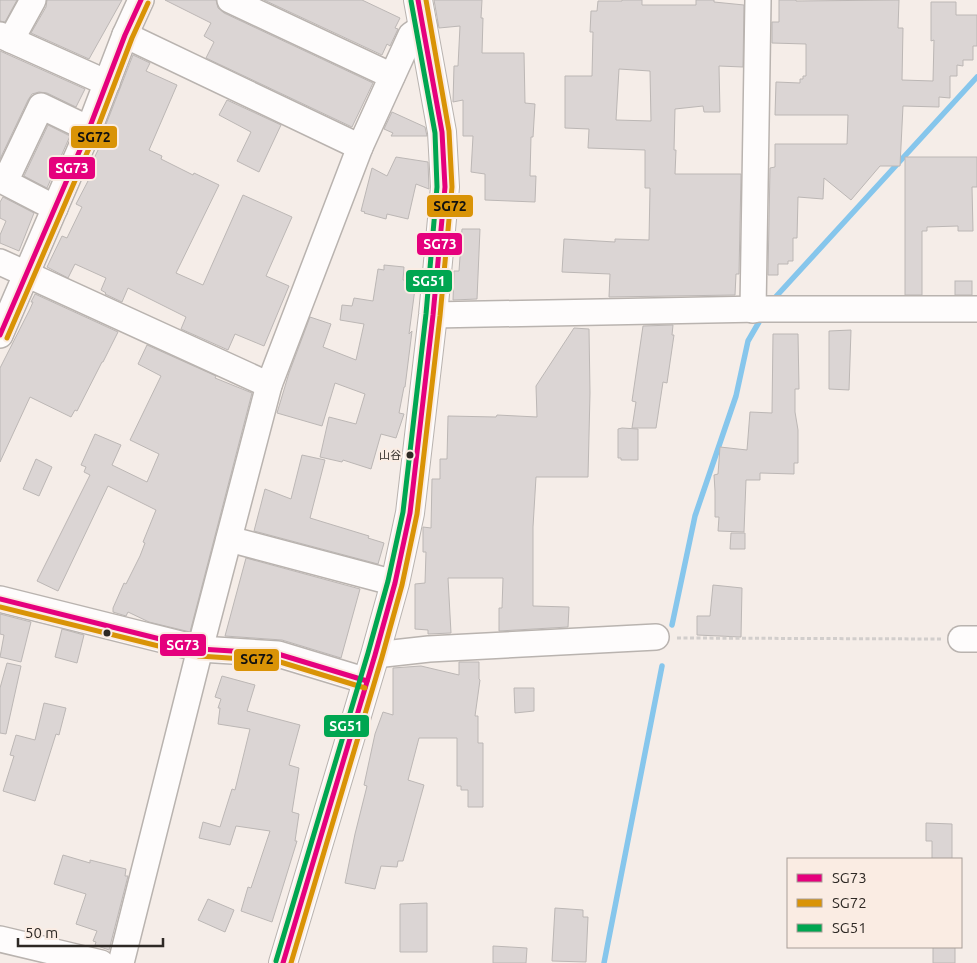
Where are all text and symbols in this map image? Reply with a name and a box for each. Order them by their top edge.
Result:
line badge: SG72 [70,125,118,149]
text: SG72 [77,129,111,145]
line badge: SG73 [48,156,96,180]
text: SG73 [55,160,89,176]
line badge: SG72 [426,194,474,218]
text: SG72 [433,198,467,214]
line badge: SG73 [416,232,463,256]
text: SG73 [423,236,457,252]
line badge: SG51 [405,269,453,293]
text: SG51 [412,273,446,289]
place label: 山谷 [379,449,401,461]
marker: 山谷 [405,450,415,460]
unlabelled marker [102,628,112,638]
line badge: SG73 [159,633,207,657]
text: SG73 [166,637,200,653]
line badge: SG72 [233,648,280,672]
text: SG72 [240,651,274,667]
line badge: SG51 [323,714,370,738]
text: SG51 [329,718,363,734]
legend [787,858,962,948]
text: SG73 [832,869,867,886]
text: SG72 [832,894,867,911]
scale bar [18,916,162,948]
text: SG51 [832,919,867,936]
text: 50 m [25,924,58,941]

